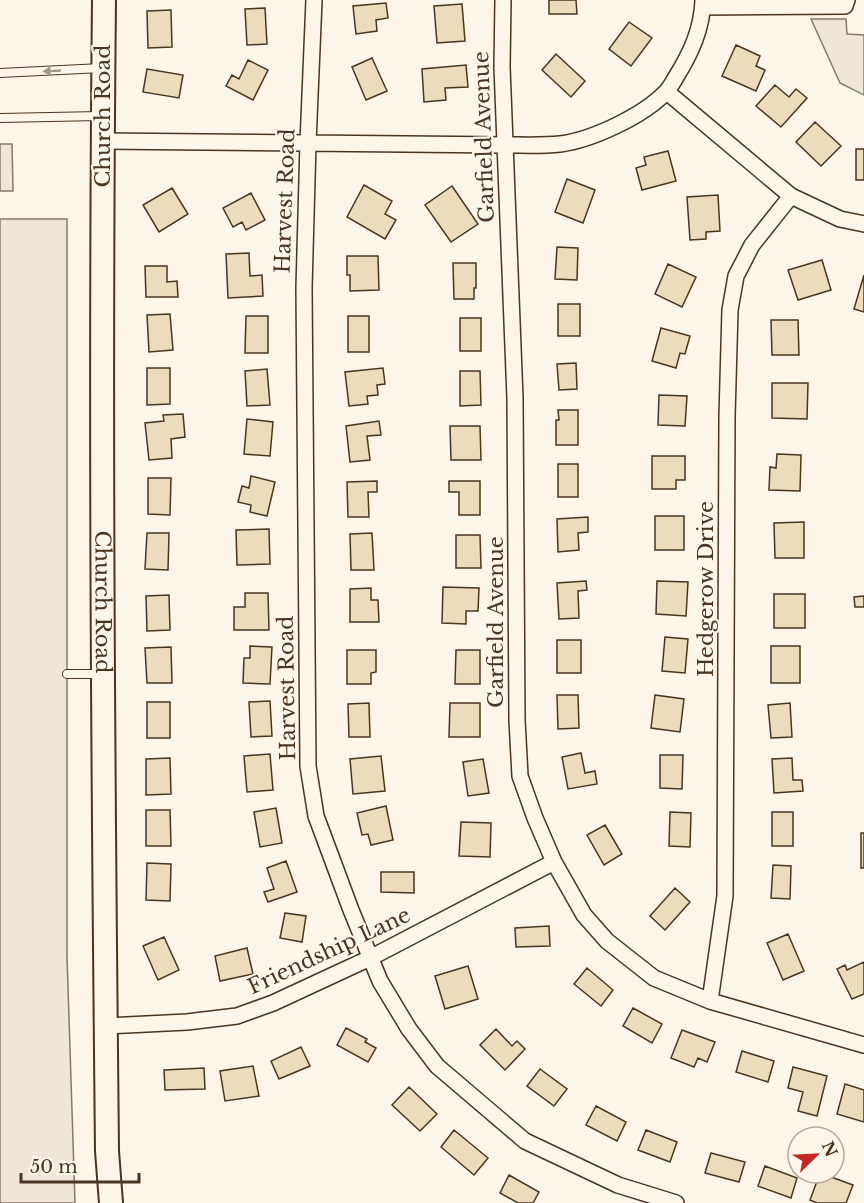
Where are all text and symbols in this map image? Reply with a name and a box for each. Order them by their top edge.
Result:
street label: Church Road [90,45,116,187]
street label: Garfield Avenue [468,51,500,223]
one-way arrow [42,66,61,75]
street label: Harvest Road [269,128,301,274]
street label: Hedgerow Drive [693,501,719,677]
street label: Church Road [89,531,116,673]
street label: Garfield Avenue [483,536,509,708]
street label: Harvest Road [273,615,301,761]
street label: Friendship Lane [243,902,415,1000]
north arrow [786,1125,846,1185]
text: N [818,1138,842,1160]
scale bar [21,1146,140,1184]
text: 50 m [30,1156,78,1178]

